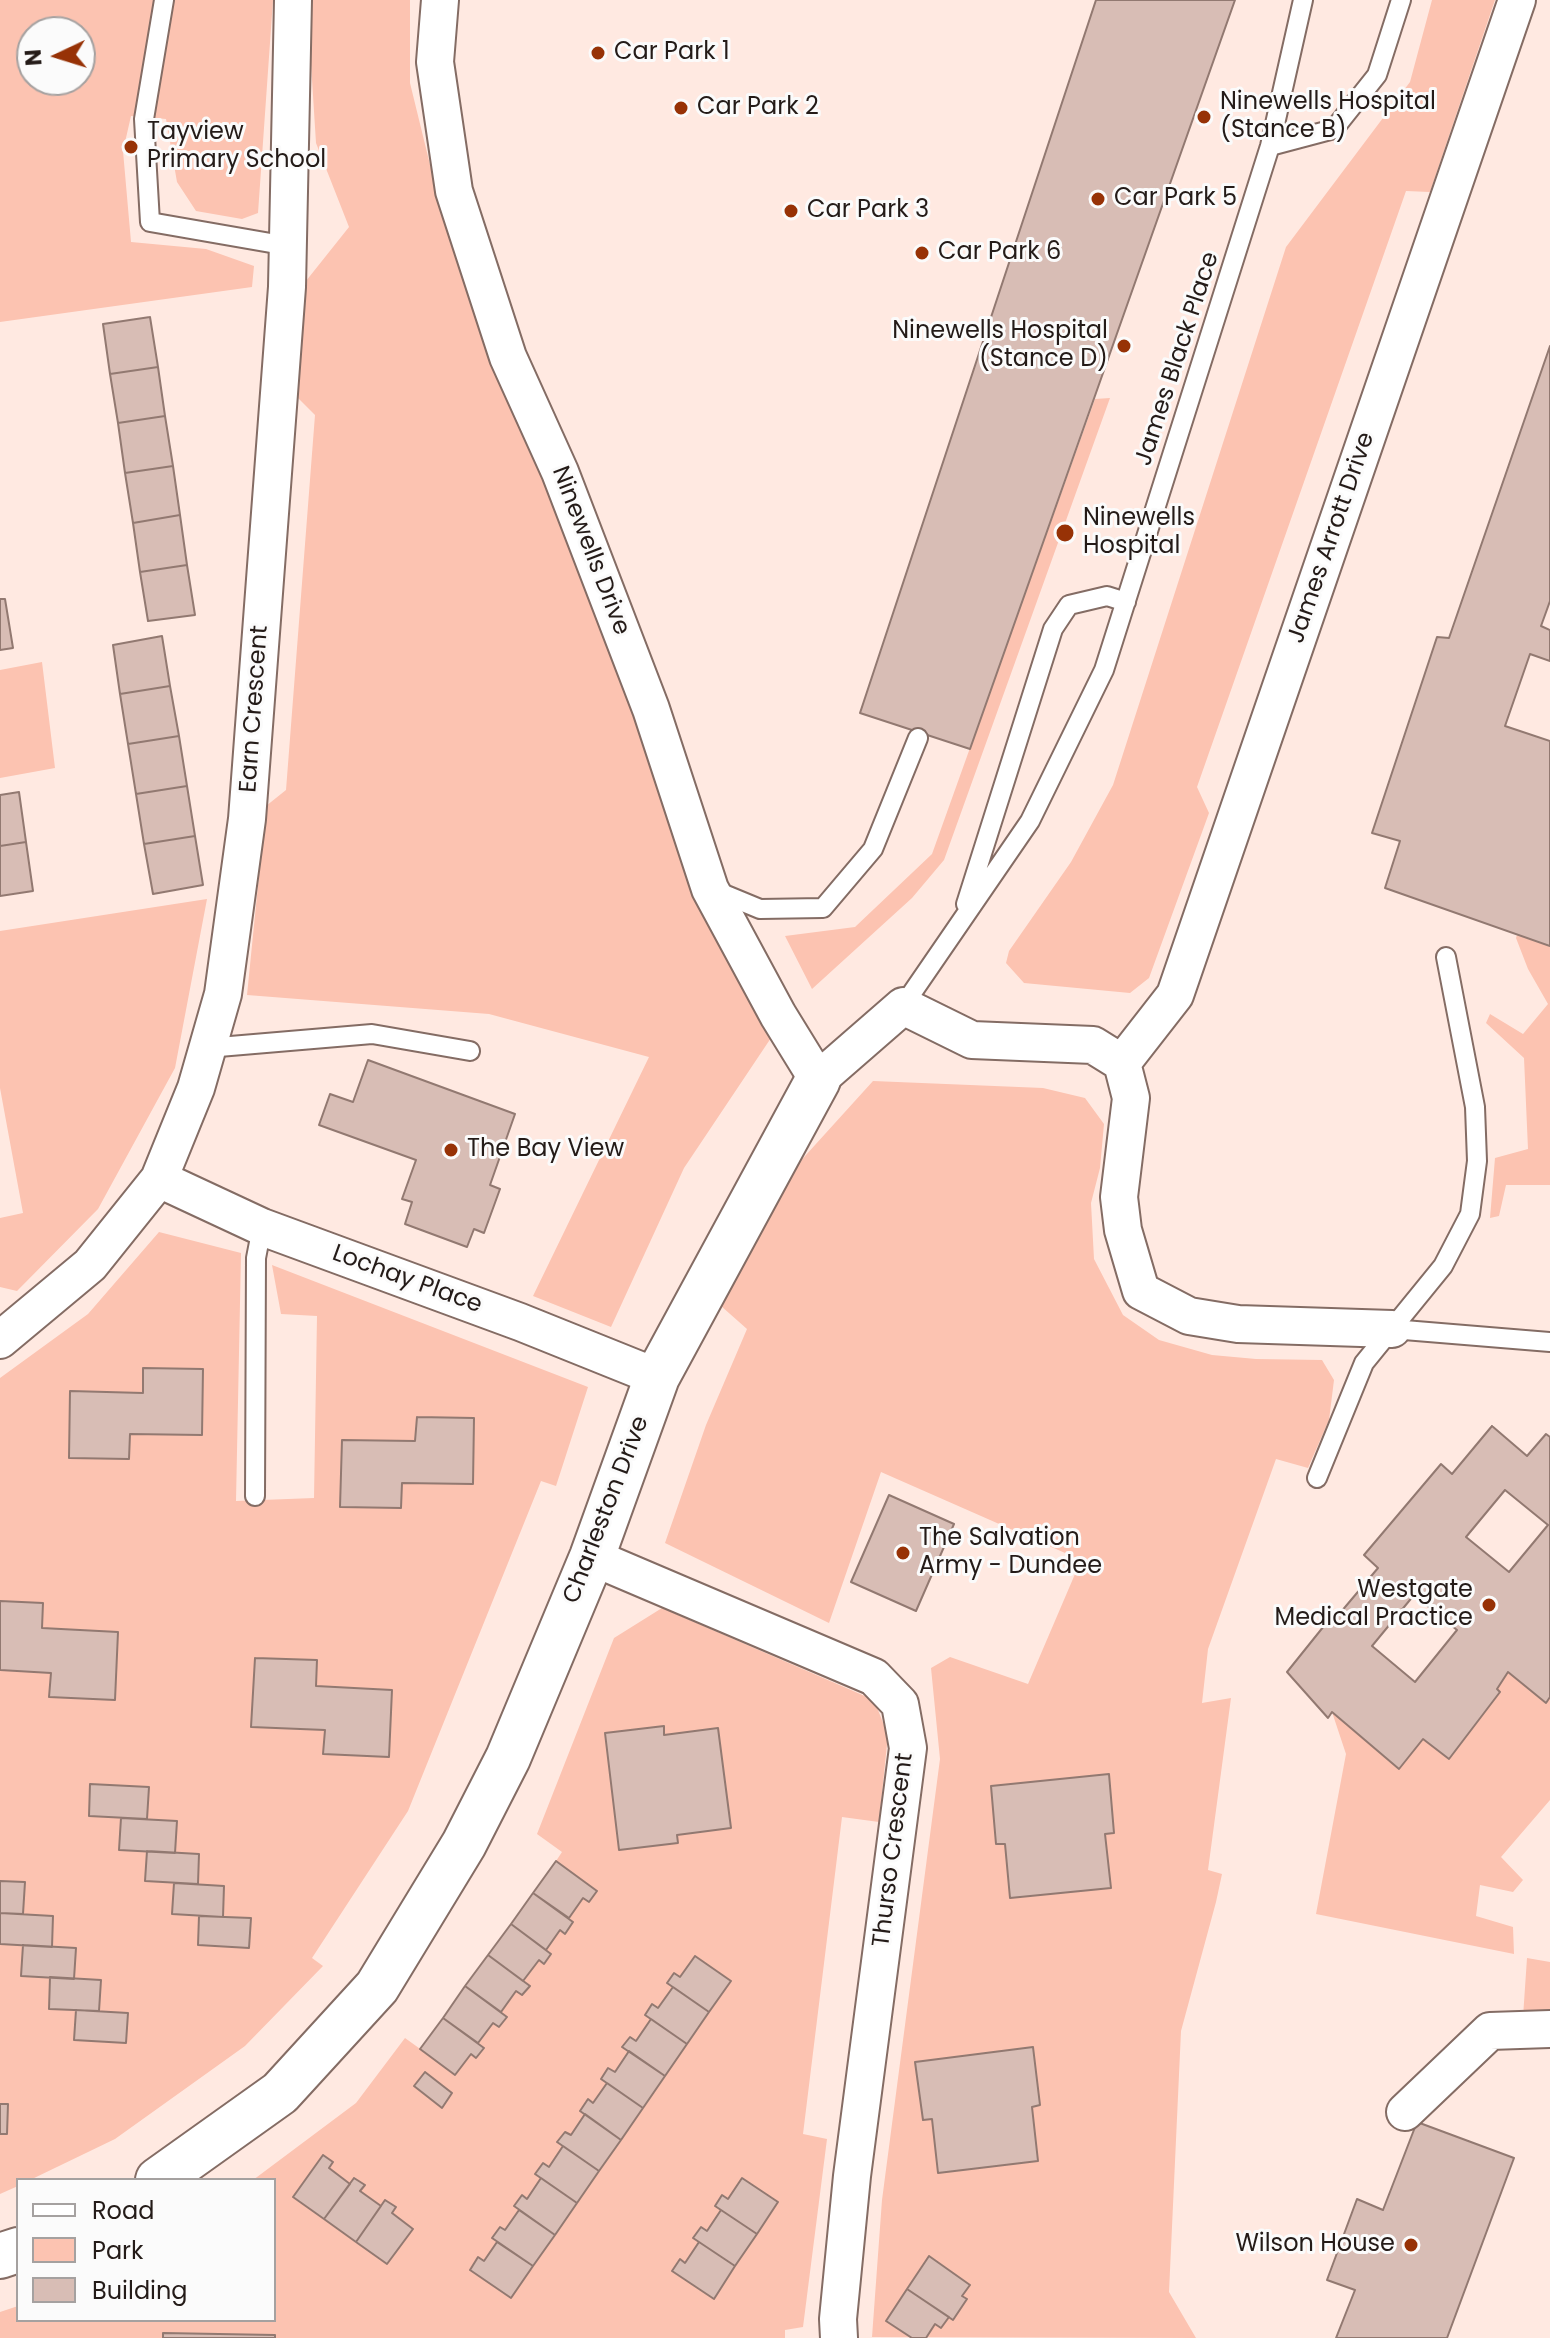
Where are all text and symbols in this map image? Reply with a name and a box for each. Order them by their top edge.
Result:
north arrow [16,16,96,96]
place label: Car Park 1 [614,39,730,67]
marker: Car Park 1 [589,44,607,62]
text: N [18,48,50,67]
place label: Ninewells Hospital (Stance B) [1220,89,1436,145]
place label: Car Park 2 [697,94,819,122]
marker: Car Park 2 [672,99,690,117]
marker: Ninewells Hospital (Stance B) [1195,108,1213,126]
place label: Tayview Primary School [147,119,326,175]
marker: Tayview Primary School [122,138,140,156]
place label: Car Park 5 [1114,185,1237,213]
marker: Car Park 5 [1089,190,1107,208]
place label: Car Park 3 [807,197,929,225]
marker: Car Park 3 [782,202,800,220]
place label: Car Park 6 [938,239,1061,267]
marker: Car Park 6 [913,244,931,262]
street label: James Black Place [1130,248,1226,470]
place label: Ninewells Hospital (Stance D) [892,318,1108,374]
marker: Ninewells Hospital (Stance D) [1115,337,1133,355]
street label: James Arrott Drive [1282,429,1382,647]
street label: Ninewells Drive [545,463,635,639]
place label: Ninewells Hospital [1083,505,1195,561]
marker: Ninewells Hospital [1054,522,1076,544]
street label: Earn Crescent [235,624,275,794]
place label: The Bay View [467,1136,624,1164]
marker: The Bay View [442,1141,460,1159]
street label: Lochay Place [328,1240,486,1320]
street label: Charleston Drive [558,1412,656,1608]
place label: The Salvation Army - Dundee [919,1525,1102,1581]
marker: The Salvation Army - Dundee [894,1544,912,1562]
place label: Westgate Medical Practice [1274,1577,1473,1633]
marker: Westgate Medical Practice [1480,1596,1498,1614]
street label: Thurso Crescent [868,1751,920,1949]
legend [16,2178,276,2322]
text: Road [92,2194,154,2227]
place label: Wilson House [1235,2231,1395,2259]
text: Park [92,2234,143,2267]
marker: Wilson House [1402,2236,1420,2254]
text: Building [92,2274,188,2307]

